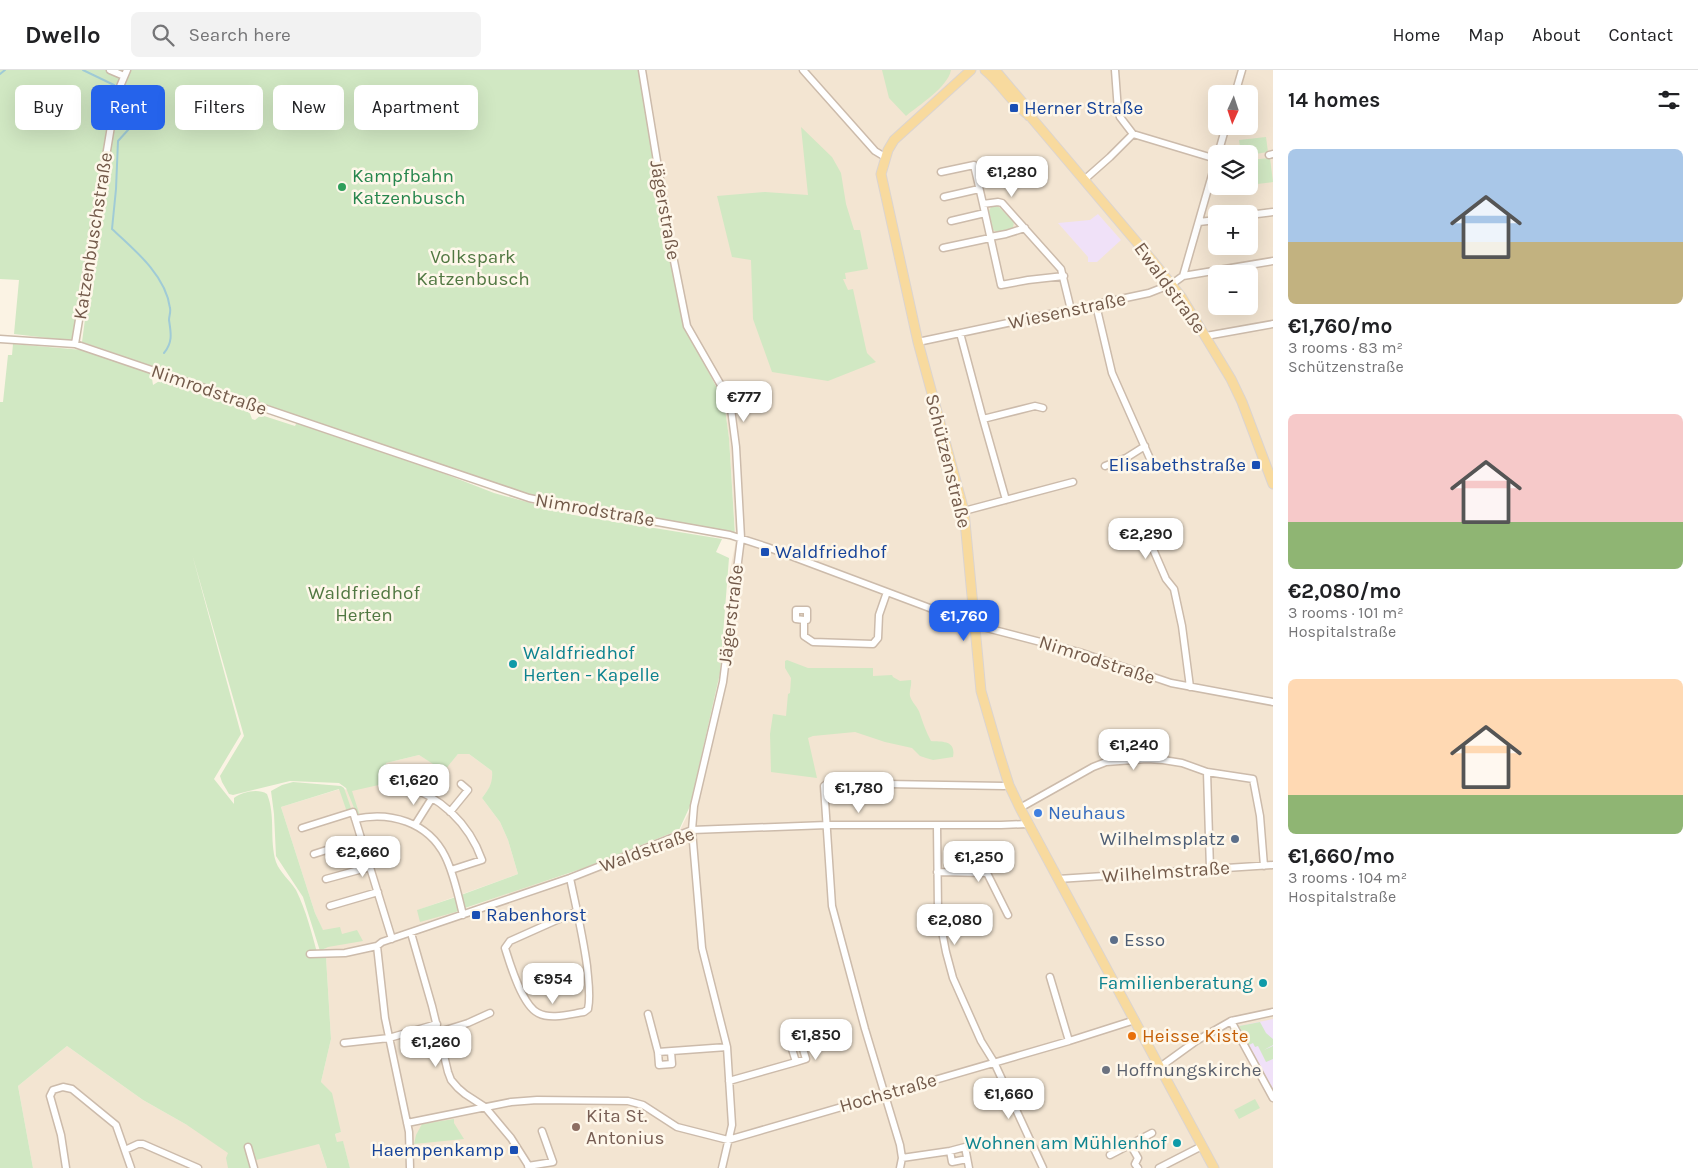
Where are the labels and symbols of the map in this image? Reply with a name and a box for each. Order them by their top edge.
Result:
north arrow [1208,85,1258,135]
place label: Herner Straße [1024,97,1143,119]
marker: Herner Straße [1008,102,1020,114]
street label: Katzenbuschstraße [69,151,117,321]
pin: €1,280 [971,156,1053,198]
street label: Jägerstraße [645,158,685,262]
place label: Kampfbahn Katzenbusch [352,165,465,209]
marker: Kampfbahn Katzenbusch [336,181,348,193]
street label: Ewaldstraße [1130,238,1210,338]
park label: Volkspark Katzenbusch [416,246,530,290]
street label: Wiesenstraße [1006,288,1128,334]
street label: Nimrodstraße [148,360,270,420]
pin: €777 [714,380,774,423]
street label: Schützenstraße [921,392,975,530]
place label: Elisabethstraße [1108,454,1246,476]
marker: Elisabethstraße [1250,459,1262,471]
street label: Nimrodstraße [534,489,656,531]
pin: €2,290 [1105,518,1187,560]
place label: Waldfriedhof [775,541,887,563]
marker: Waldfriedhof [759,546,771,558]
street label: Jägerstraße [714,563,748,667]
park label: Waldfriedhof Herten [308,582,420,626]
pin: €1,760 [923,600,1005,642]
street label: Nimrodstraße [1036,631,1158,689]
place label: Waldfriedhof Herten - Kapelle [523,642,660,686]
marker: Waldfriedhof Herten - Kapelle [507,658,519,670]
pin: €1,240 [1093,728,1175,771]
pin: €1,620 [373,764,455,806]
pin: €1,780 [818,772,900,814]
place label: Neuhaus [1048,802,1126,824]
marker: Neuhaus [1032,807,1044,819]
street label: Waldstraße [597,823,697,877]
place label: Wilhelmsplatz [1100,828,1225,850]
marker: Wilhelmsplatz [1229,833,1241,845]
pin: €2,660 [322,836,404,878]
pin: €1,250 [938,840,1020,883]
street label: Wilhelmstraße [1101,857,1231,887]
place label: Rabenhorst [486,904,586,926]
pin: €2,080 [914,904,996,946]
marker: Rabenhorst [470,909,482,921]
place label: Esso [1124,929,1165,951]
marker: Esso [1108,934,1120,946]
pin: €954 [523,962,583,1005]
place label: Familienberatung [1098,972,1253,994]
marker: Familienberatung [1257,977,1269,989]
pin: €1,850 [775,1018,857,1061]
place label: Heisse Kiste [1142,1025,1248,1047]
pin: €1,260 [395,1026,477,1068]
marker: Heisse Kiste [1126,1030,1138,1042]
place label: Hoffnungskirche [1116,1059,1262,1081]
marker: Hoffnungskirche [1100,1064,1112,1076]
street label: Hochstraße [837,1069,939,1117]
pin: €1,660 [968,1078,1050,1120]
place label: Kita St. Antonius [586,1105,665,1149]
marker: Kita St. Antonius [570,1121,582,1133]
place label: Wohnen am Mühlenhof [965,1132,1167,1154]
marker: Wohnen am Mühlenhof [1171,1137,1183,1149]
place label: Haempenkamp [371,1139,504,1161]
marker: Haempenkamp [508,1144,520,1156]

